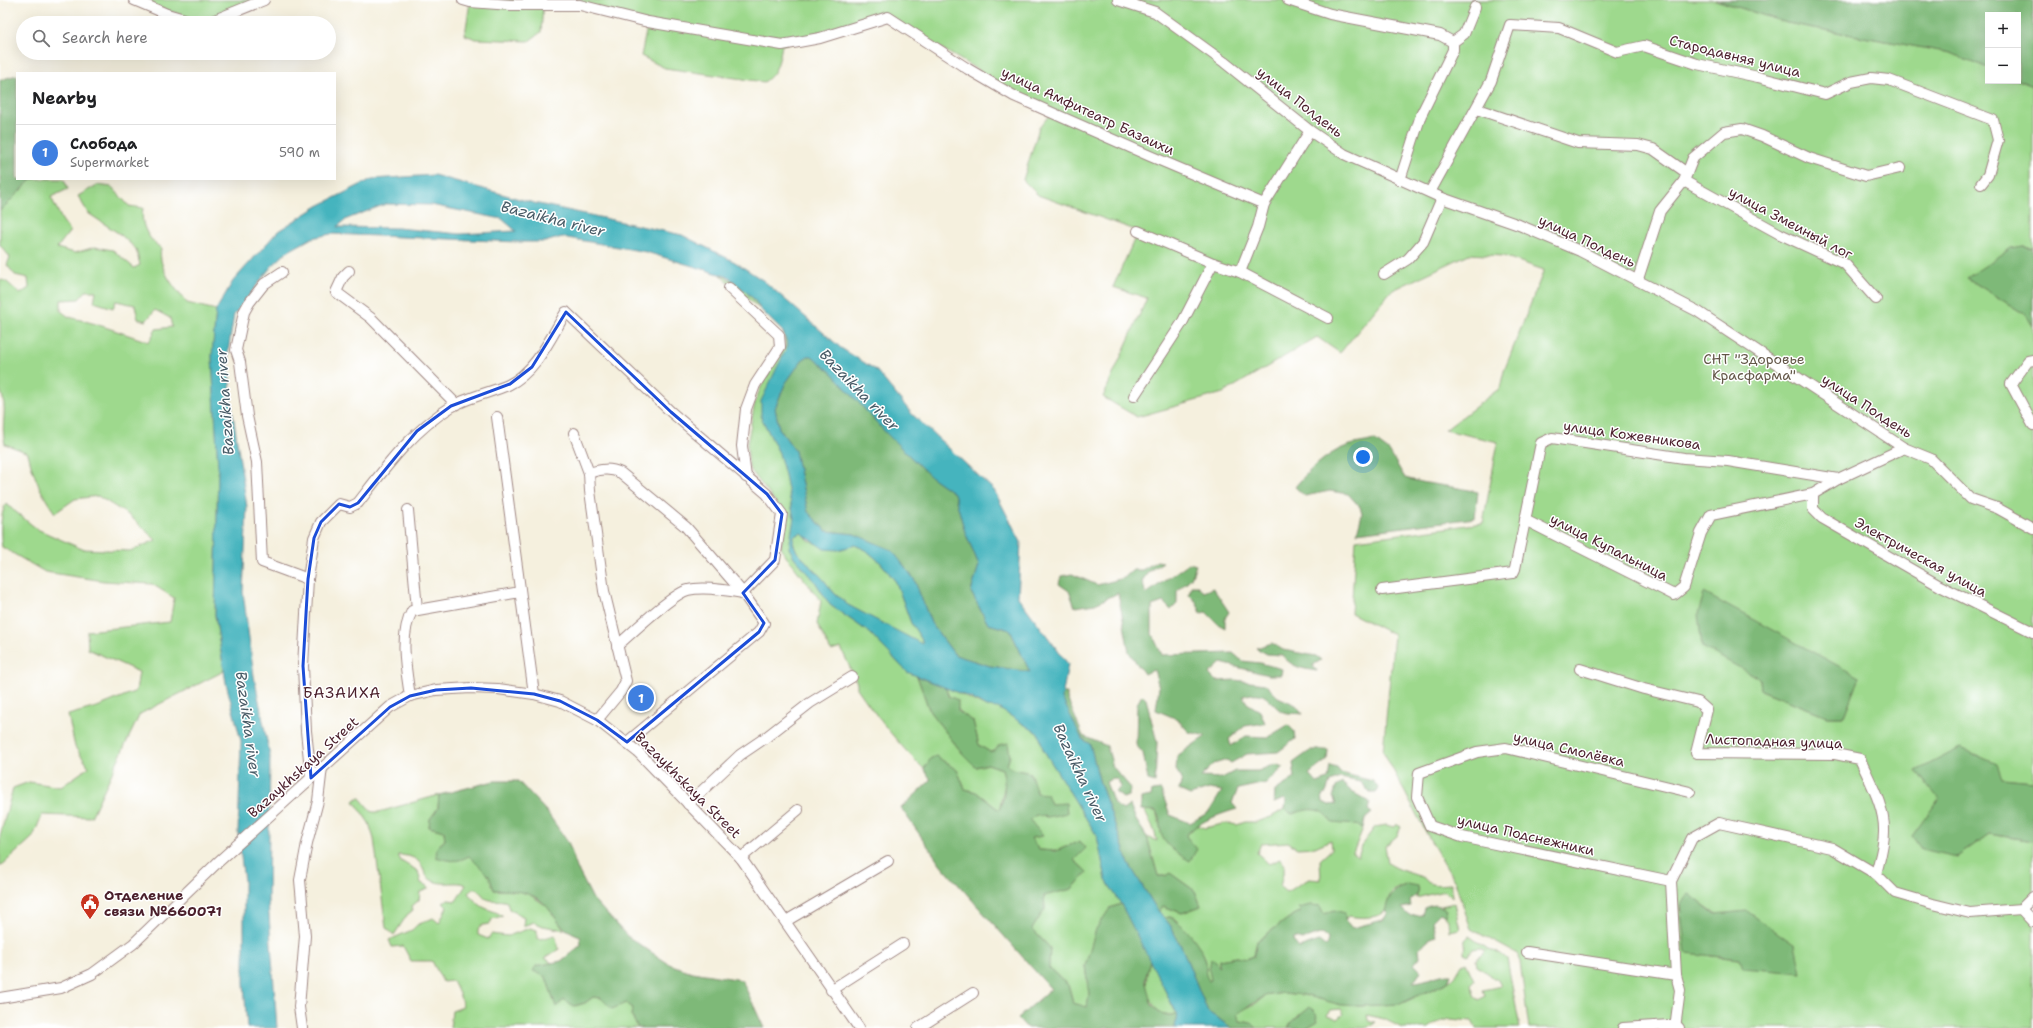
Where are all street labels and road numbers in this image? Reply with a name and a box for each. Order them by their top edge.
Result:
street label: Стародавняя улица [1667,31,1803,81]
street label: улица Амфитеатр Базаихи [999,63,1177,159]
street label: улица Полдень [1253,63,1347,141]
street label: улица Змеиный лог [1726,183,1857,264]
street label: улица Полдень [1536,211,1638,271]
street label: улица Полдень [1818,370,1916,442]
street label: улица Кожевникова [1562,416,1702,454]
street label: улица Купальница [1547,510,1671,585]
street label: Электрическая улица [1852,513,1990,601]
street label: Bazaykhskaya Street [244,712,362,822]
street label: улица Смолёвка [1512,727,1627,771]
street label: Bazaykhskaya Street [631,728,745,842]
street label: Листопадная улица [1705,730,1843,752]
street label: улица Подснежники [1456,810,1596,860]

